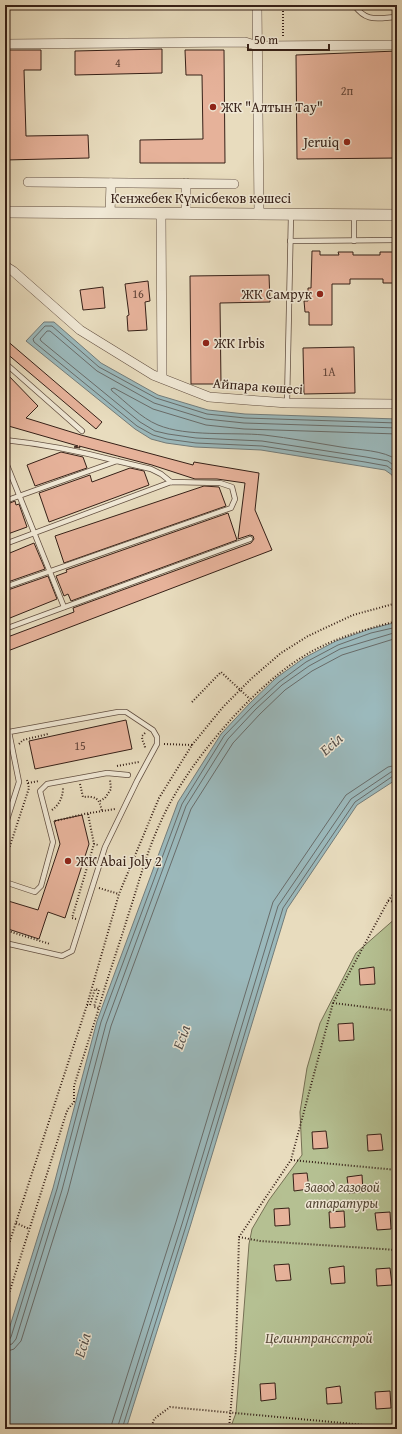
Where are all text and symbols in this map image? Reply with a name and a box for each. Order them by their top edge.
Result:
scale bar [248,26,329,52]
text: 50 m [254,31,278,48]
house number: 4 [115,54,121,71]
house number: 2п [341,82,354,99]
place label: ЖК "Алтын Тау" [220,97,323,117]
marker: ЖК "Алтын Тау" [208,102,218,112]
place label: Jeruiq [301,132,340,152]
marker: Jeruiq [342,137,352,147]
street label: Кенжебек Күмісбеков көшесі [111,188,291,208]
place label: ЖК Самрук [241,284,313,304]
house number: 16 [132,285,144,302]
marker: ЖК Самрук [315,289,325,299]
place label: ЖК Irbis [213,333,265,353]
marker: ЖК Irbis [201,338,211,348]
house number: 1А [322,363,336,380]
street label: Айпара көшесі [212,373,304,399]
water label: Есіл [314,728,347,761]
house number: 15 [74,737,86,754]
place label: ЖК Abai Joly 2 [75,851,162,871]
marker: ЖК Abai Joly 2 [63,856,73,866]
water label: Есіл [167,1022,195,1053]
park label: Завод газовой аппаратуры [304,1177,380,1213]
park label: Целинтрансстрой [265,1328,373,1348]
water label: Есіл [68,1330,96,1361]

